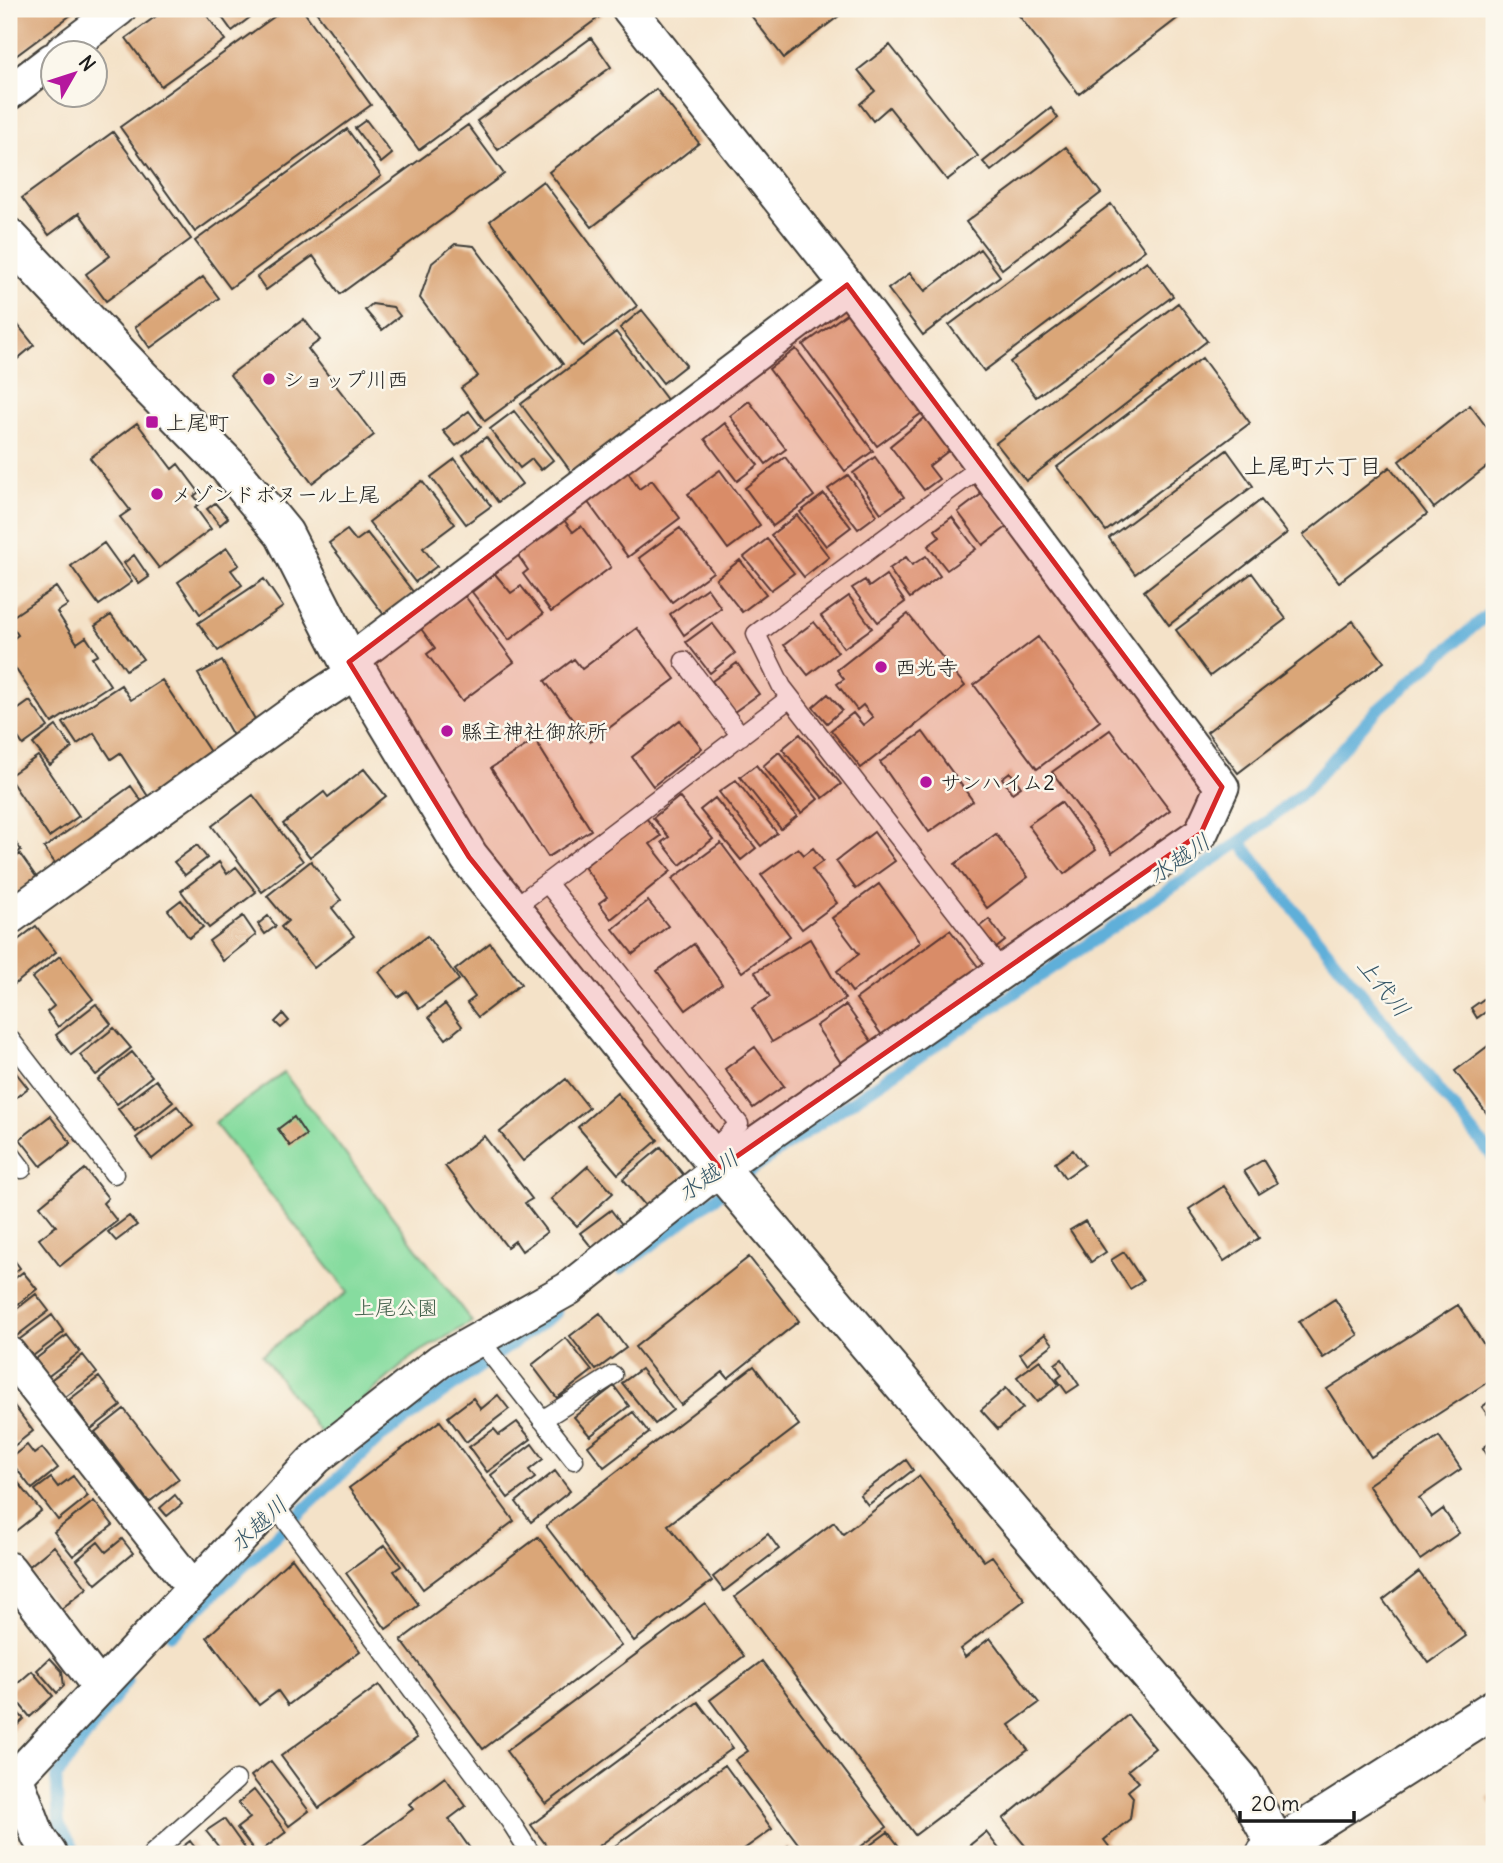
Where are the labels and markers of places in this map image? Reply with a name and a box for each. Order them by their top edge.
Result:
place label: ショップ川西 [283,366,408,393]
marker: ショップ川西 [261,371,277,387]
place label: 上尾町 [166,409,229,436]
marker: 上尾町 [144,414,160,430]
place label: メゾンドボヌール上尾 [171,481,380,508]
marker: メゾンドボヌール上尾 [149,486,165,502]
place label: 西光寺 [895,654,958,681]
marker: 西光寺 [873,659,889,675]
place label: 縣主神社御旅所 [461,718,608,745]
marker: 縣主神社御旅所 [439,723,455,739]
place label: サンハイム2 [940,769,1055,796]
marker: サンハイム2 [918,774,934,790]

